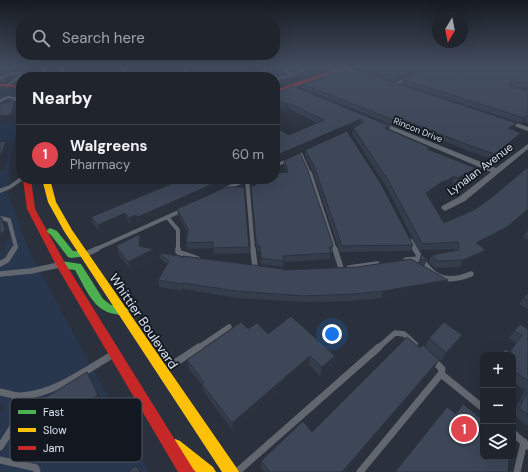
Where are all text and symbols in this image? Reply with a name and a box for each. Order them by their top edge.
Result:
north arrow [432,12,468,48]
search box [16,16,280,60]
icon: search [30,27,52,49]
text: Search here [62,28,145,48]
text: Nearby [32,87,92,109]
street label: Rincon Drive [392,115,444,145]
text: Walgreens [70,136,147,156]
street label: Lynalan Avenue [444,140,516,198]
text: 1 [43,146,47,163]
text: 60 m [232,146,264,163]
text: Pharmacy [70,156,130,173]
street label: Whittier Boulevard [105,270,182,372]
your location [322,324,342,344]
map controls [480,352,516,460]
button: + [480,352,516,388]
button: − [480,388,516,424]
legend [10,398,142,462]
text: Fast [43,405,64,419]
pin: 1 [451,414,477,444]
text: Slow [43,423,67,437]
button: layers [480,424,516,460]
text: Jam [43,441,64,455]

